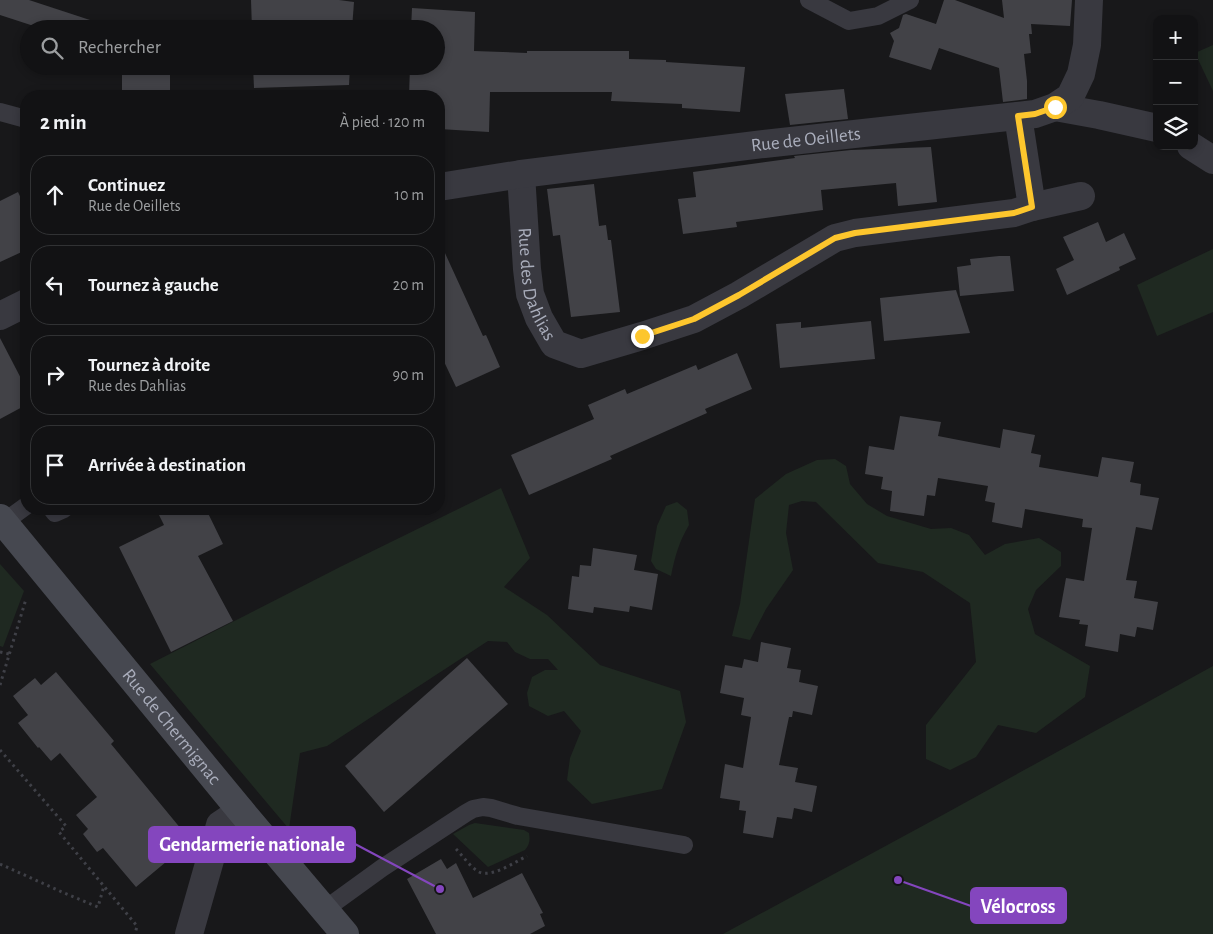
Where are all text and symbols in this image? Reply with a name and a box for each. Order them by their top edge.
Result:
map controls [1153,15,1198,150]
button: + [1153,15,1198,60]
search box [20,20,445,75]
icon: search [38,34,66,62]
text: Rechercher [78,38,161,57]
button: − [1153,60,1198,105]
route start [1044,96,1067,119]
button: layers [1153,105,1198,150]
text: 2 min [40,112,87,133]
text: À pied · 120 m [340,114,425,130]
street label: Rue de Oeillets [750,124,862,155]
text: Continuez [88,176,165,195]
icon: ahead [41,181,69,209]
text: 10 m [395,187,424,203]
text: Rue de Oeillets [88,198,181,214]
street label: Rue des Dahlias [515,227,559,344]
icon: left [41,271,69,299]
text: Tournez à gauche [88,276,219,295]
text: 20 m [393,277,424,293]
route end [631,325,654,348]
text: Tournez à droite [88,356,210,375]
icon: right [41,361,69,389]
text: 90 m [393,367,424,383]
text: Rue des Dahlias [88,378,186,394]
icon: arrive [41,451,69,479]
text: Arrivée à destination [88,456,246,475]
street label: Rue de Chermignac [119,665,224,788]
callout: Gendarmerie nationale [149,827,355,862]
text: Gendarmerie nationale [159,835,345,855]
callout: Vélocross [971,888,1066,923]
text: Vélocross [980,897,1056,917]

